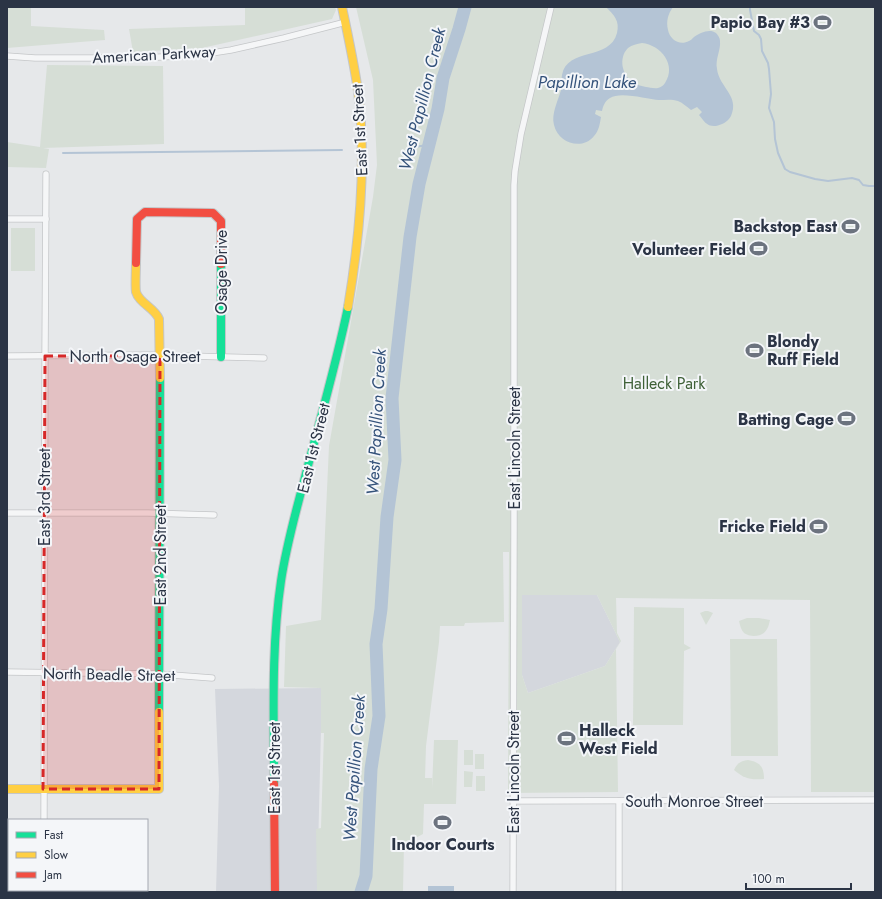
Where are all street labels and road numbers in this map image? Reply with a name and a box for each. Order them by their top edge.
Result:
street label: American Parkway [92,40,217,69]
street label: East 1st Street [346,83,373,177]
street label: Osage Drive [210,230,233,314]
street label: North Osage Street [70,345,201,368]
street label: East Lincoln Street [503,386,526,509]
street label: East 1st Street [291,401,336,496]
street label: East 3rd Street [33,448,56,546]
street label: East 2nd Street [149,504,172,606]
street label: North Beadle Street [43,662,176,687]
street label: East Lincoln Street [502,710,525,833]
street label: East 1st Street [263,722,286,814]
street label: South Monroe Street [625,790,763,813]

